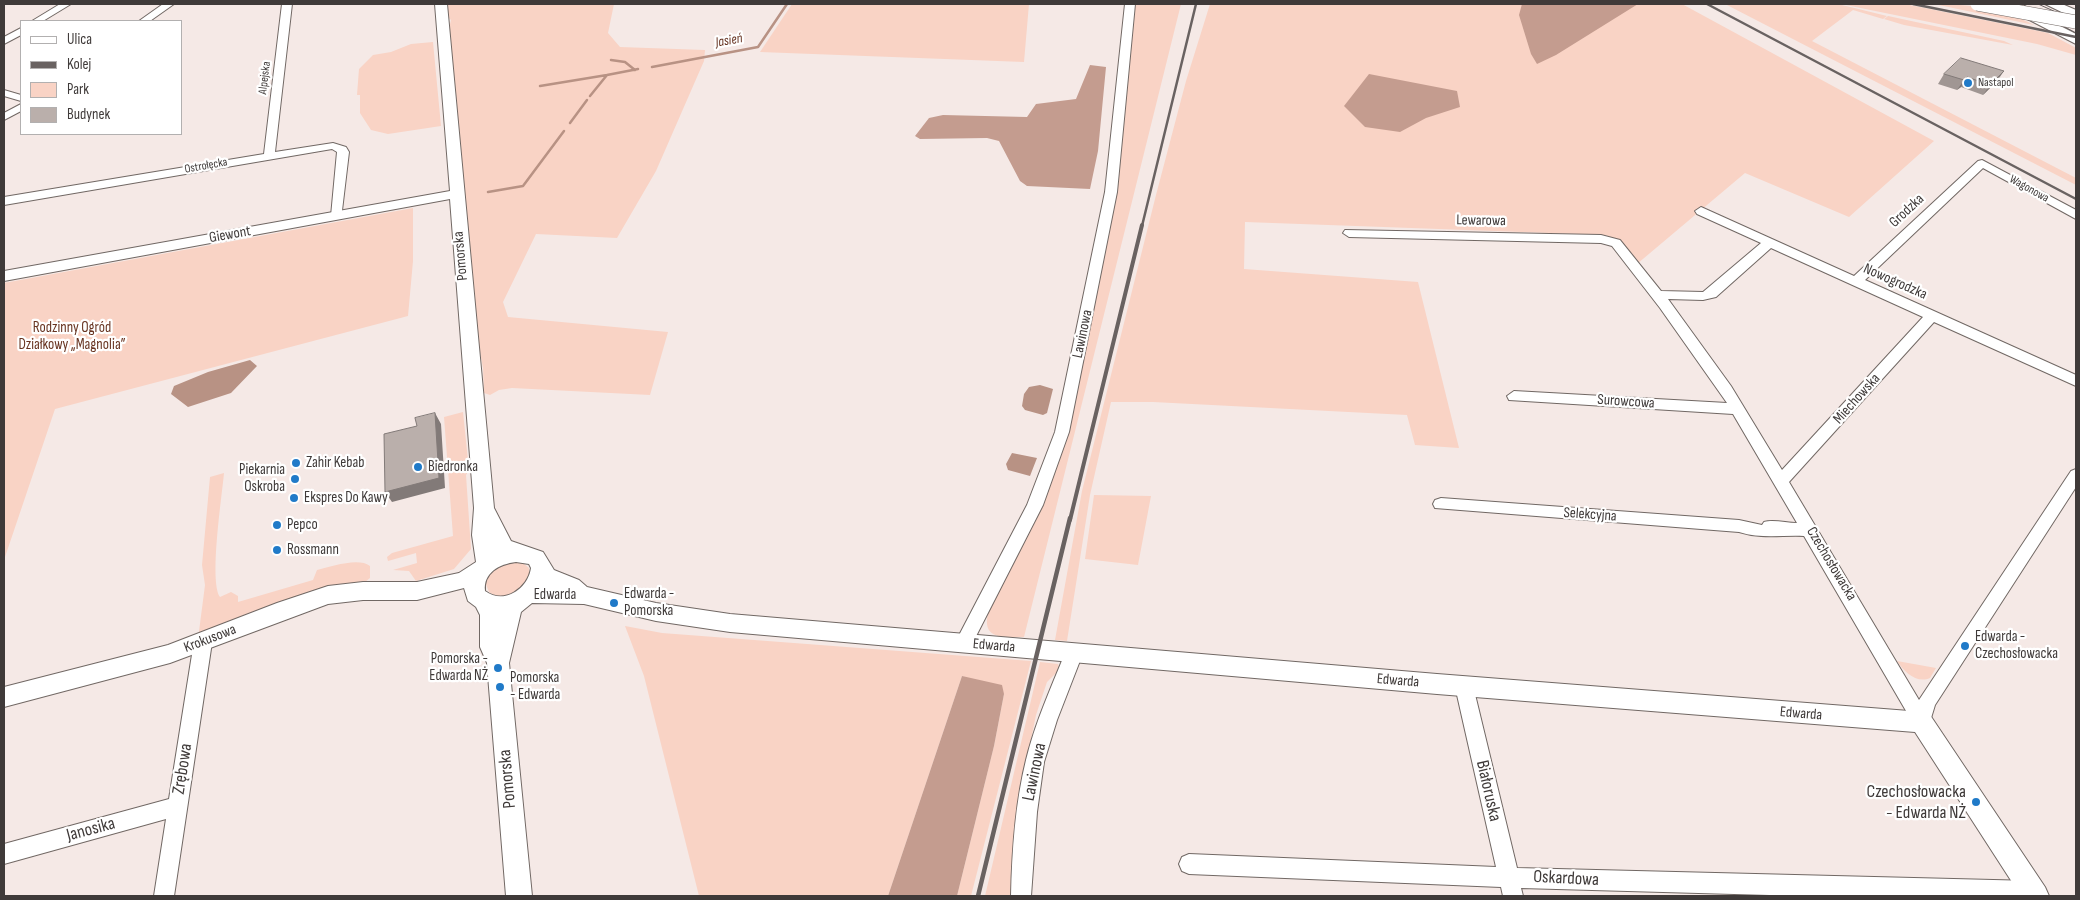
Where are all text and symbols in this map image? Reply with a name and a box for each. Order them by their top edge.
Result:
legend [20,20,182,135]
text: Ulica [67,30,92,49]
water label: Jasień [714,30,744,52]
text: Kolej [67,55,91,74]
street label: Alpejska [256,61,274,95]
place label: Nastapol [1978,76,2013,90]
marker: Nastapol [1962,77,1974,89]
text: Park [67,80,89,99]
text: Budynek [67,105,110,124]
street label: Ostrołęcka [183,155,229,177]
street label: Wagonowa [2007,172,2051,206]
street label: Grodzka [1886,190,1928,232]
street label: Lewarowa [1456,212,1506,230]
street label: Giewont [208,222,252,248]
street label: Pomorska [450,231,472,281]
street label: Nowogrodzka [1860,260,1930,304]
street label: Lawinowa [1069,308,1097,360]
park label: Rodzinny Ogród Działkowy „Magnolia” [18,319,126,354]
street label: Miechowska [1830,370,1884,428]
street label: Surowcowa [1597,391,1655,413]
place label: Zahir Kebab [306,454,364,472]
marker: Zahir Kebab [290,457,302,469]
place label: Biedronka [428,458,478,476]
place label: Piekarnia Oskroba [239,461,285,496]
marker: Biedronka [412,461,424,473]
marker: Piekarnia Oskroba [289,473,301,485]
place label: Ekspres Do Kawy [304,489,388,507]
marker: Ekspres Do Kawy [288,492,300,504]
street label: Selekcyjna [1563,504,1617,526]
place label: Pepco [287,516,318,534]
marker: Pepco [271,519,283,531]
street label: Czechosłowacka [1802,524,1860,604]
place label: Rossmann [287,541,339,559]
marker: Rossmann [271,544,283,556]
place label: Edwarda - Pomorska [624,585,674,620]
street label: Edwarda [534,586,576,604]
marker: Edwarda - Pomorska [608,597,620,609]
street label: Krokusowa [181,621,239,657]
place label: Edwarda - Czechosłowacka [1975,628,2058,663]
street label: Edwarda [972,635,1016,657]
marker: Edwarda - Czechosłowacka [1959,640,1971,652]
place label: Pomorska - Edwarda NŻ [429,650,488,685]
marker: Pomorska - Edwarda NŻ [492,662,504,674]
place label: Pomorska - Edwarda [510,669,560,704]
street label: Edwarda [1376,670,1420,692]
marker: Pomorska - Edwarda [494,681,506,693]
street label: Edwarda [1779,703,1823,725]
street label: Lawinowa [1018,741,1052,803]
street label: Zrębowa [168,742,198,796]
street label: Pomorska [495,749,521,809]
street label: Białoruska [1470,758,1506,824]
place label: Czechosłowacka - Edwarda NŻ [1866,781,1966,824]
marker: Czechosłowacka - Edwarda NŻ [1970,796,1982,808]
street label: Janosika [64,813,118,847]
street label: Oskardowa [1533,866,1599,892]

